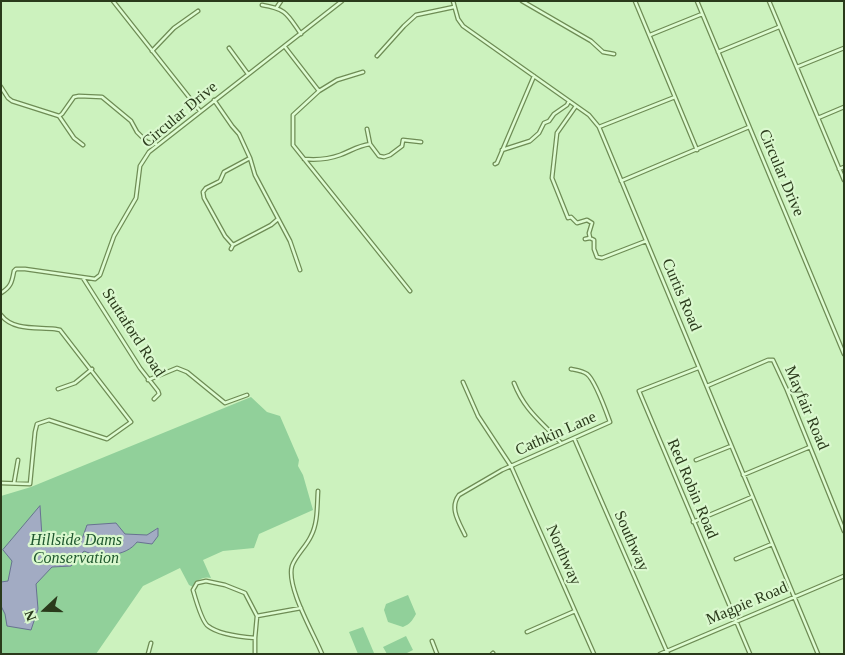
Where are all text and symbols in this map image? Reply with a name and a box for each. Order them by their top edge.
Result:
street label: Circular Drive [138,78,222,152]
street label: Circular Drive [754,127,808,219]
street label: Curtis Road [657,256,705,334]
street label: Stuttaford Road [97,285,169,381]
street label: Mayfair Road [780,363,832,453]
street label: Cathkin Lane [513,408,599,460]
street label: Red Robin Road [662,436,722,542]
street label: Southway [609,508,653,574]
street label: Northway [541,522,585,588]
park label: Hillside Dams Conservation [30,531,122,569]
street label: Magpie Road [703,578,791,630]
north arrow [20,585,70,635]
text: N [22,608,39,623]

